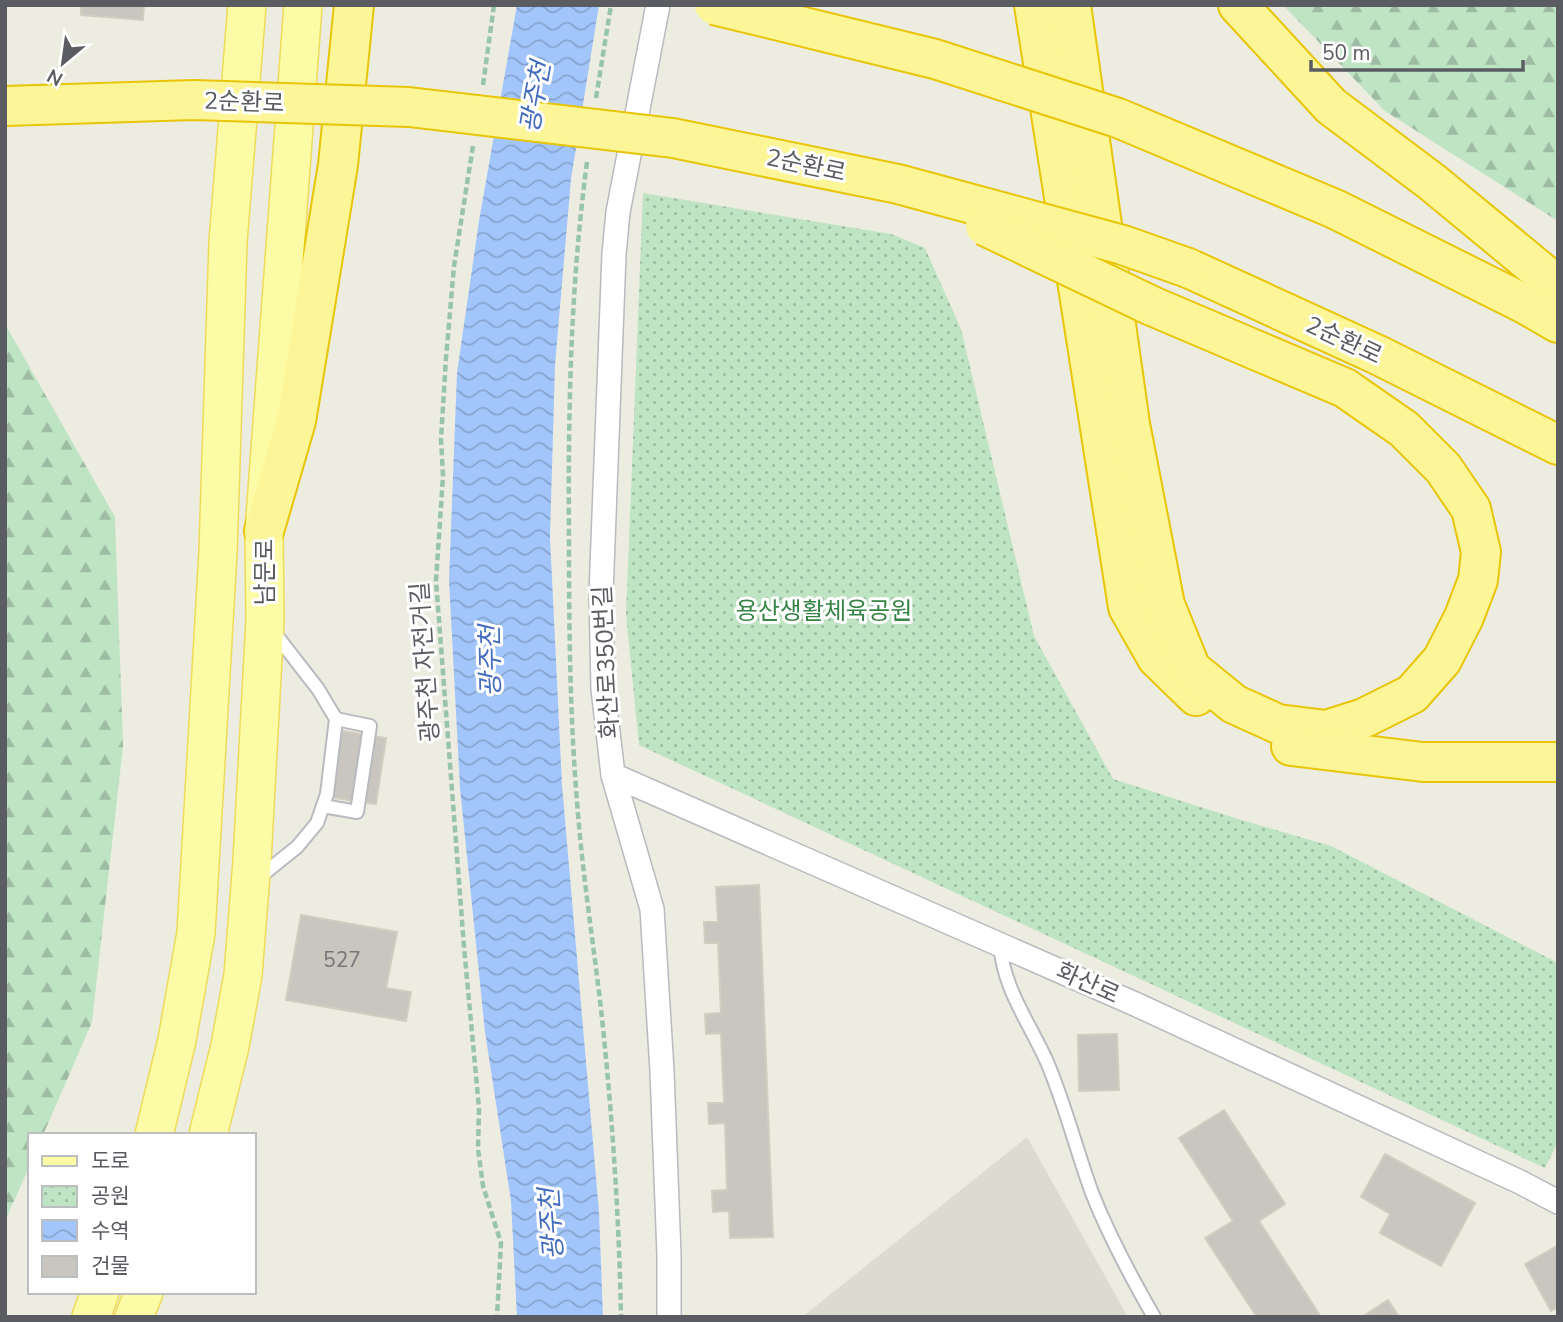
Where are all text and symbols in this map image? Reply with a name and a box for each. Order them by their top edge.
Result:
north arrow [28,28,98,98]
scale bar [1311,28,1523,72]
text: 50 m [1322,39,1371,67]
water label: 광주천 [512,56,559,135]
text: N [43,62,68,92]
street label: 2순환로 [203,85,285,119]
street label: 2순환로 [763,141,849,189]
street label: 2순환로 [1301,308,1387,372]
street label: 남문로 [249,539,281,605]
street label: 광주천 자전거길 [403,581,447,743]
street label: 화산로350번길 [586,584,626,740]
park label: 용산생활체육공원 [736,595,912,627]
water label: 광주천 [472,622,509,697]
house number: 527 [323,946,361,974]
street label: 화산로 [1051,955,1125,1011]
legend [28,1133,256,1294]
text: 도로 [91,1147,130,1175]
text: 공원 [91,1182,130,1210]
water label: 광주천 [531,1184,571,1261]
text: 수역 [91,1217,130,1245]
text: 건물 [91,1252,130,1280]

